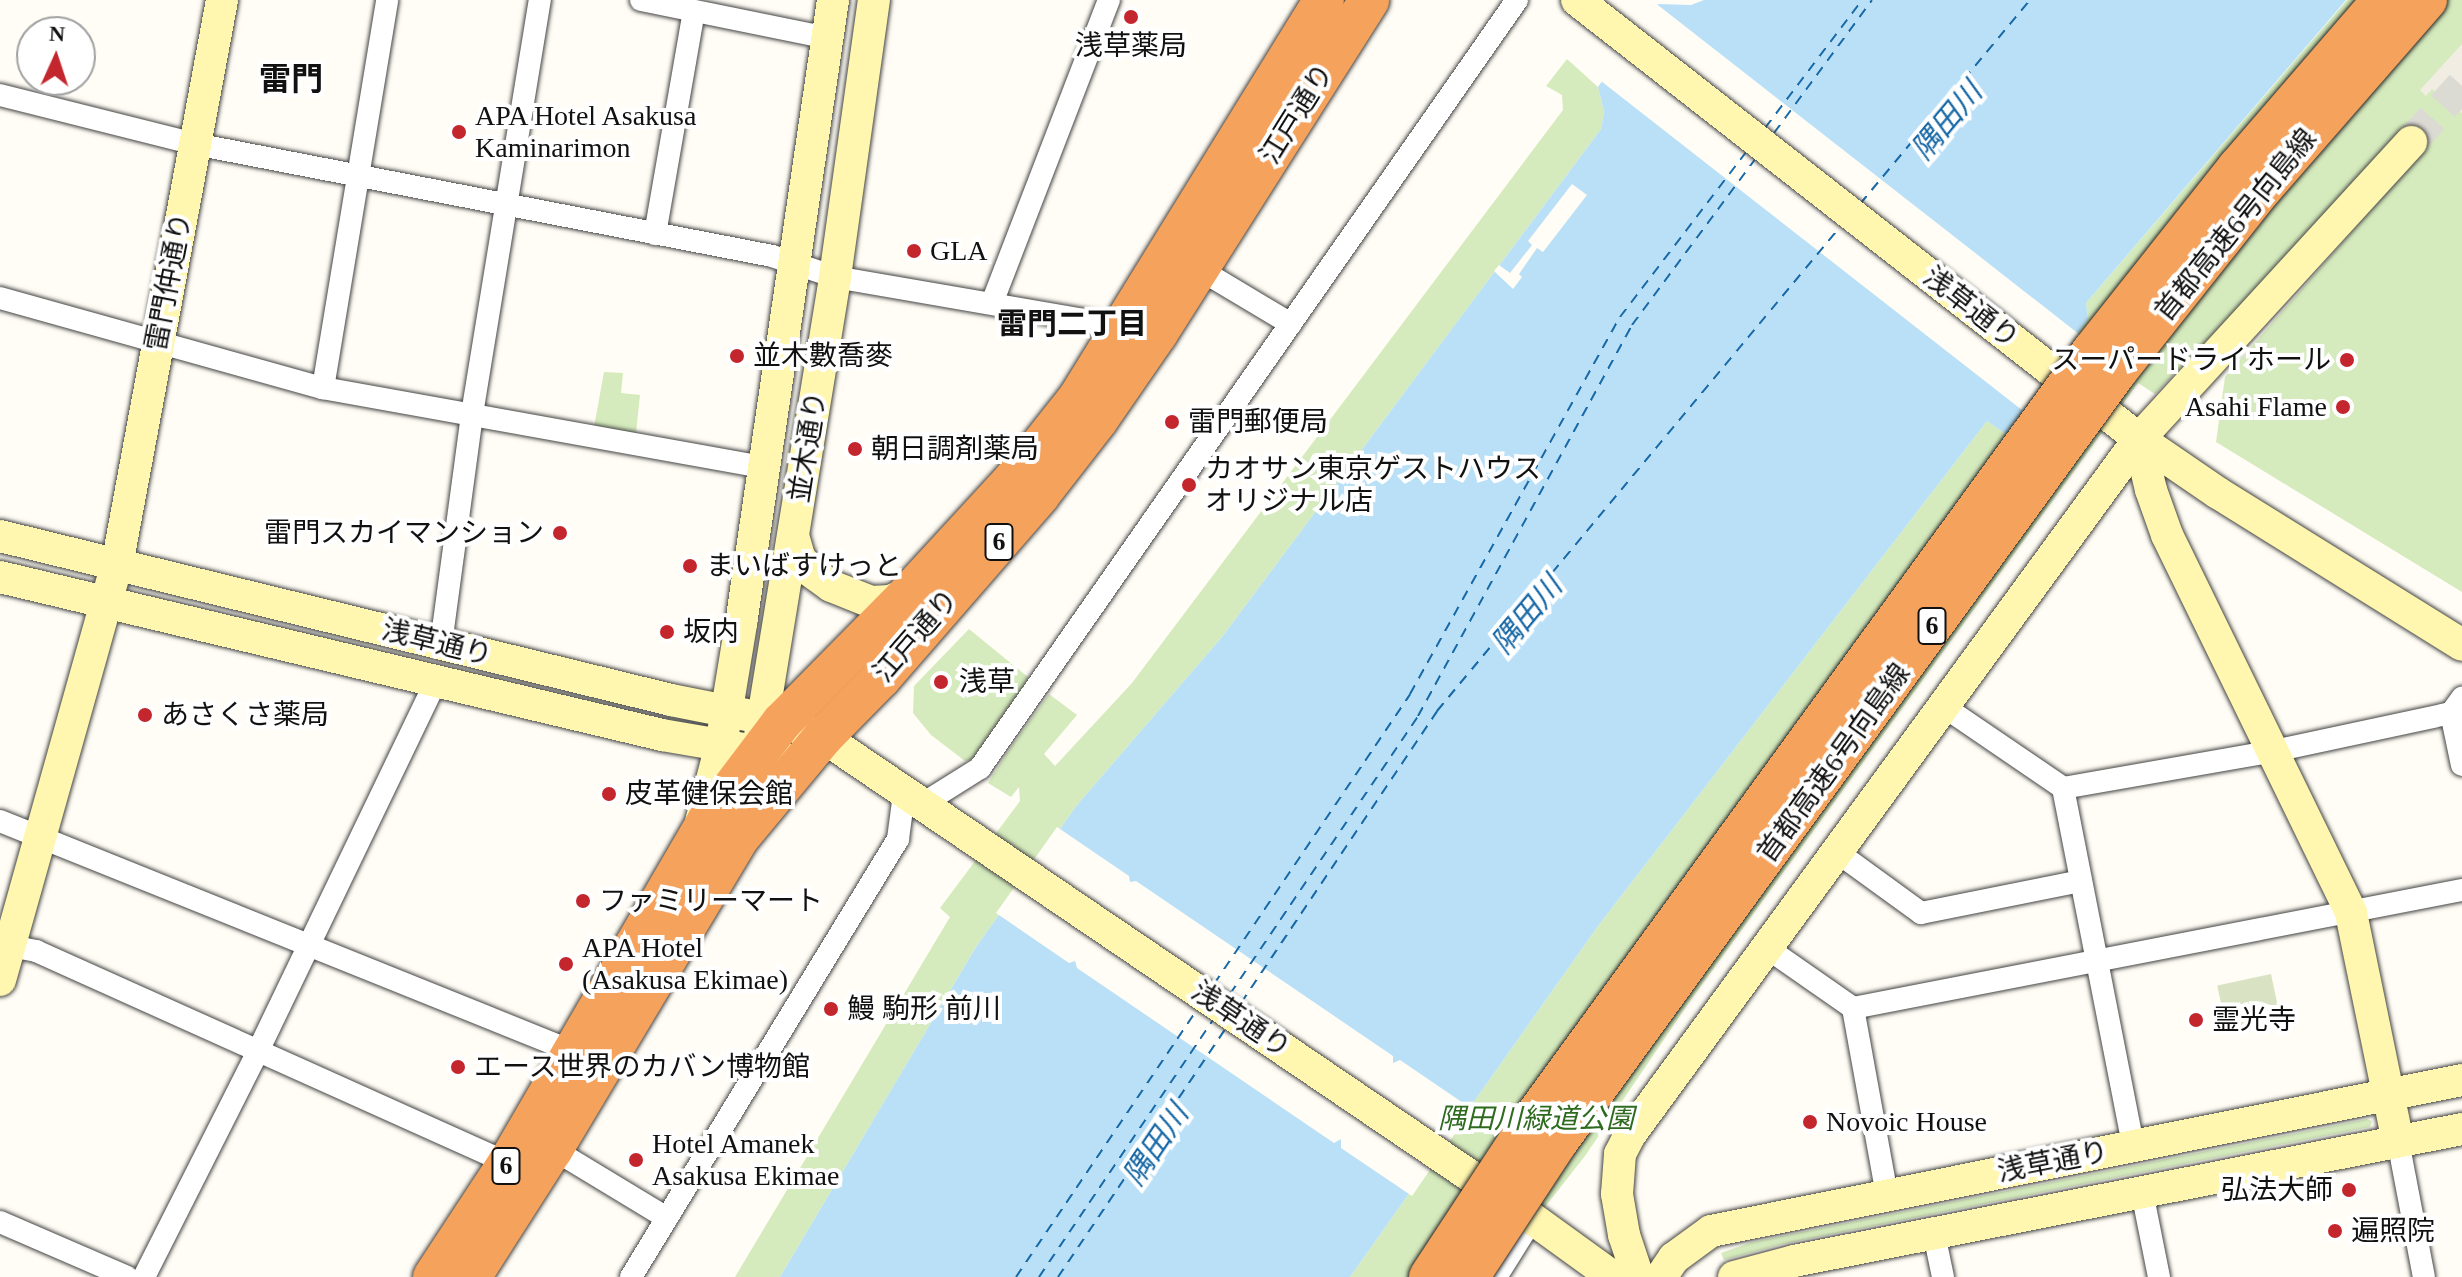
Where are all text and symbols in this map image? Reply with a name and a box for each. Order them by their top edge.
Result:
marker: 浅草薬局 [1122,8,1140,26]
north arrow [16,16,96,96]
text: N [49,21,66,46]
place label: 浅草薬局 [1075,29,1187,63]
street label: 江戸通り [1253,58,1341,170]
district label: 雷門 [259,60,323,98]
water label: 隅田川 [1904,75,1990,167]
place label: APA Hotel Asakusa Kaminarimon [475,99,700,165]
street label: 首都高速6号向島線 [2148,122,2324,328]
marker: APA Hotel Asakusa Kaminarimon [450,123,468,141]
street label: 雷門仲通り [139,210,199,354]
place label: GLA [930,234,988,268]
marker: GLA [905,242,923,260]
street label: 浅草通り [1917,260,2025,356]
district label: 雷門二丁目 [997,306,1147,342]
place label: 並木數喬麥 [753,339,893,373]
place label: スーパードライホール [2051,343,2331,377]
marker: 並木數喬麥 [728,347,746,365]
marker: スーパードライホール [2338,351,2356,369]
street label: 並木通り [783,389,833,505]
place label: Asahi Flame [2185,390,2327,424]
marker: Asahi Flame [2334,398,2352,416]
place label: 雷門郵便局 [1188,405,1328,439]
marker: 雷門郵便局 [1163,413,1181,431]
place label: 朝日調剤薬局 [871,432,1039,466]
marker: 朝日調剤薬局 [846,440,864,458]
place label: カオサン東京ゲストハウス オリジナル店 [1205,452,1541,518]
marker: カオサン東京ゲストハウス オリジナル店 [1180,476,1198,494]
place label: 雷門スカイマンション [264,516,544,550]
road number: 6 [983,520,1015,564]
marker: 雷門スカイマンション [551,524,569,542]
place label: まいばすけっと [706,549,902,583]
marker: まいばすけっと [681,557,699,575]
water label: 隅田川 [1484,569,1570,661]
street label: 江戸通り [867,583,965,689]
road number: 6 [1916,604,1948,648]
street label: 浅草通り [379,613,495,673]
place label: 坂内 [683,615,739,649]
marker: 坂内 [658,623,676,641]
street label: 首都高速6号向島線 [1750,657,1918,869]
place label: 浅草 [959,665,1015,699]
marker: 浅草 [930,671,952,693]
place label: あさくさ薬局 [161,698,329,732]
marker: あさくさ薬局 [136,706,154,724]
place label: 皮革健保会館 [625,777,793,811]
marker: 皮革健保会館 [600,785,618,803]
place label: ファミリーマート [599,884,823,918]
marker: ファミリーマート [574,892,592,910]
place label: APA Hotel (Asakusa Ekimae) [582,931,788,997]
marker: APA Hotel (Asakusa Ekimae) [557,955,575,973]
street label: 浅草通り [1185,975,1297,1065]
place label: 鰻 駒形 前川 [847,992,1001,1026]
marker: 鰻 駒形 前川 [822,1000,840,1018]
place label: 霊光寺 [2212,1003,2296,1037]
marker: 霊光寺 [2187,1011,2205,1029]
place label: エース世界のカバン博物館 [474,1050,810,1084]
marker: エース世界のカバン博物館 [449,1058,467,1076]
water label: 隅田川 [1116,1098,1196,1192]
park label: 隅田川緑道公園 [1438,1102,1634,1136]
place label: Novoic House [1826,1105,1987,1139]
marker: Novoic House [1801,1113,1819,1131]
place label: Hotel Amanek Asakusa Ekimae [652,1127,839,1193]
street label: 浅草通り [1995,1135,2111,1189]
road number: 6 [490,1144,522,1188]
marker: Hotel Amanek Asakusa Ekimae [627,1151,645,1169]
place label: 弘法大師 [2221,1173,2333,1207]
marker: 弘法大師 [2340,1181,2358,1199]
place label: 遍照院 [2351,1214,2435,1248]
marker: 遍照院 [2326,1222,2344,1240]

